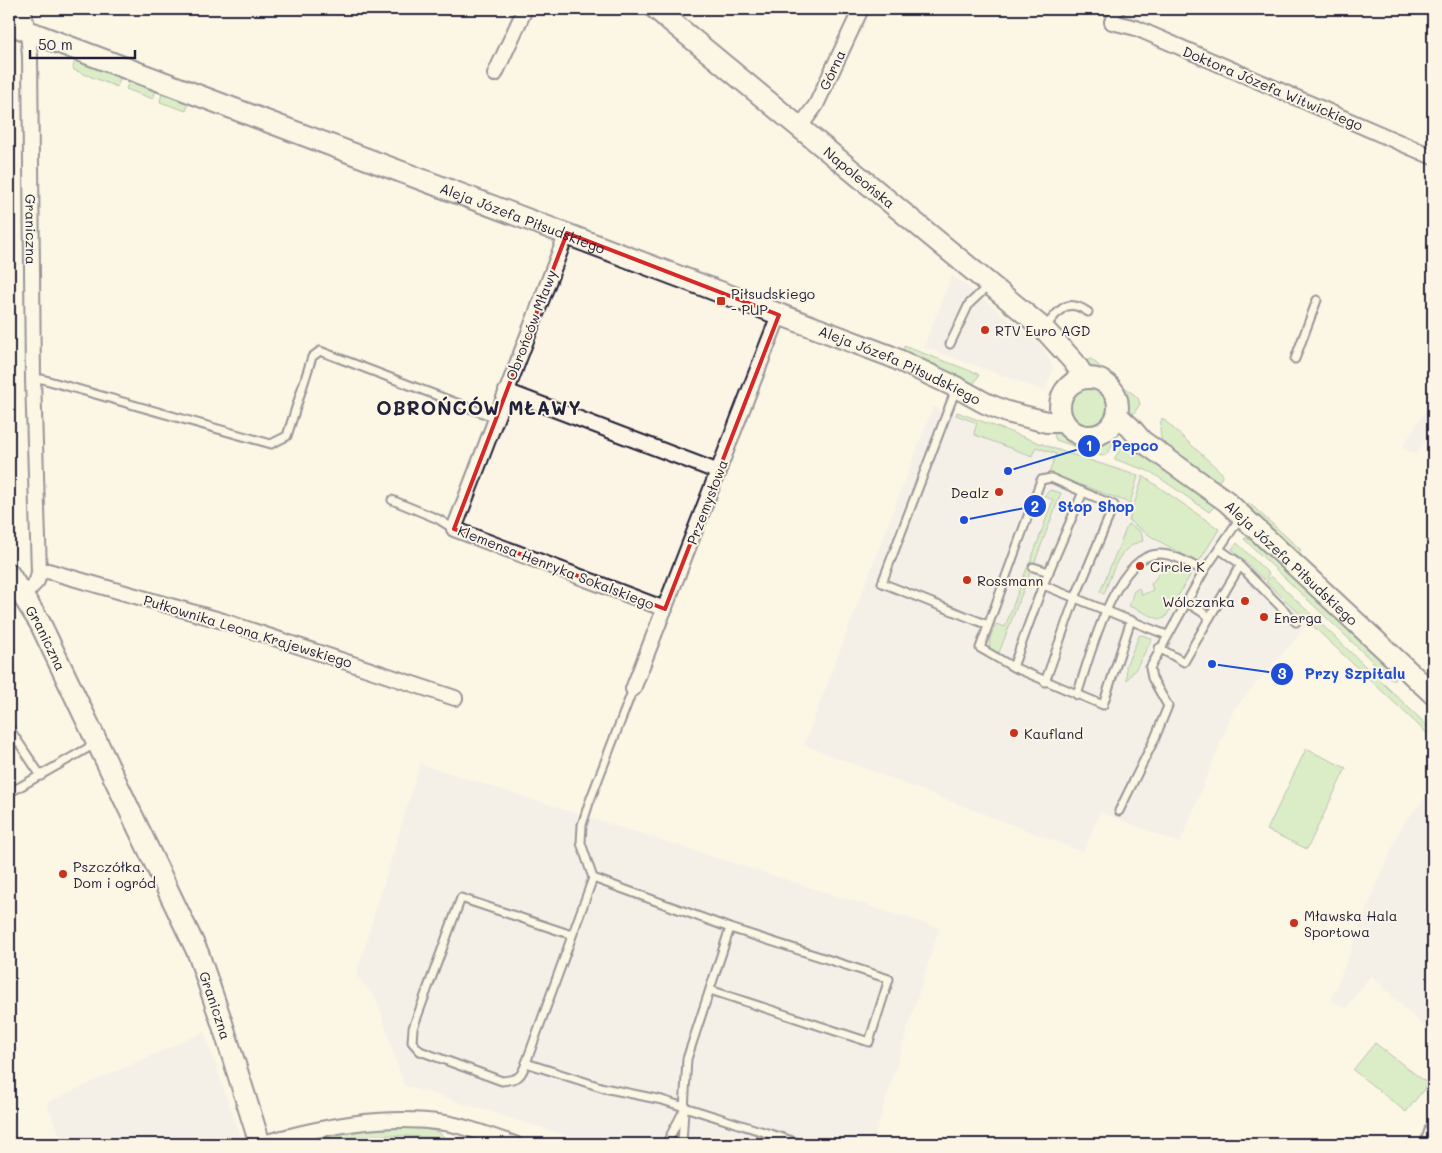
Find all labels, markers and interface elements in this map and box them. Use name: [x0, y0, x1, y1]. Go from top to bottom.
scale bar: [30, 28, 135, 60]
text: 50 m: [38, 34, 73, 54]
street label: Doktora Józefa Witwickiego: [1180, 41, 1366, 135]
street label: Górna: [814, 47, 850, 93]
street label: Napoleońska: [820, 142, 899, 212]
street label: Aleja Józefa Piłsudskiego: [437, 178, 608, 257]
street label: Graniczna: [22, 194, 41, 265]
street label: Obrońców Mławy: [501, 267, 561, 383]
place label: Piłsudskiego - PUP: [731, 284, 815, 319]
marker: Piłsudskiego - PUP: [715, 295, 727, 307]
street label: Aleja Józefa Piłsudskiego: [816, 321, 984, 408]
place label: RTV Euro AGD: [995, 321, 1090, 340]
marker: RTV Euro AGD: [979, 324, 991, 336]
district label: OBROŃCÓW MŁAWY: [376, 395, 582, 420]
callout: Pepco: [1076, 431, 1168, 461]
text: 1: [1086, 435, 1092, 455]
text: Pepco: [1112, 435, 1158, 455]
street label: Przemysłowa: [682, 457, 732, 547]
place label: Dealz: [951, 483, 989, 502]
marker: Dealz: [993, 486, 1005, 498]
callout: Stop Shop: [1022, 491, 1144, 521]
text: 2: [1031, 496, 1039, 516]
text: Stop Shop: [1058, 496, 1134, 516]
street label: Aleja Józefa Piłsudskiego: [1221, 496, 1362, 629]
street label: Klemensa Henryka Sokalskiego: [455, 521, 657, 613]
place label: Circle K: [1150, 557, 1205, 576]
marker: Circle K: [1134, 560, 1146, 572]
place label: Rossmann: [977, 571, 1043, 590]
marker: Rossmann: [961, 574, 973, 586]
street label: Pułkownika Leona Krajewskiego: [141, 590, 355, 672]
place label: Wólczanka: [1162, 592, 1235, 611]
marker: Wólczanka: [1239, 595, 1251, 607]
street label: Graniczna: [22, 602, 71, 673]
place label: Energa: [1274, 608, 1322, 627]
marker: Energa: [1258, 611, 1270, 623]
callout: Przy Szpitalu: [1269, 659, 1415, 689]
text: 3: [1277, 663, 1287, 683]
text: Przy Szpitalu: [1305, 663, 1405, 683]
place label: Kaufland: [1024, 724, 1083, 743]
marker: Kaufland: [1008, 727, 1020, 739]
place label: Pszczółka. Dom i ogród: [73, 857, 156, 892]
marker: Pszczółka. Dom i ogród: [57, 868, 69, 880]
place label: Mławska Hala Sportowa: [1304, 906, 1397, 941]
marker: Mławska Hala Sportowa: [1288, 917, 1300, 929]
street label: Graniczna: [195, 969, 236, 1042]

